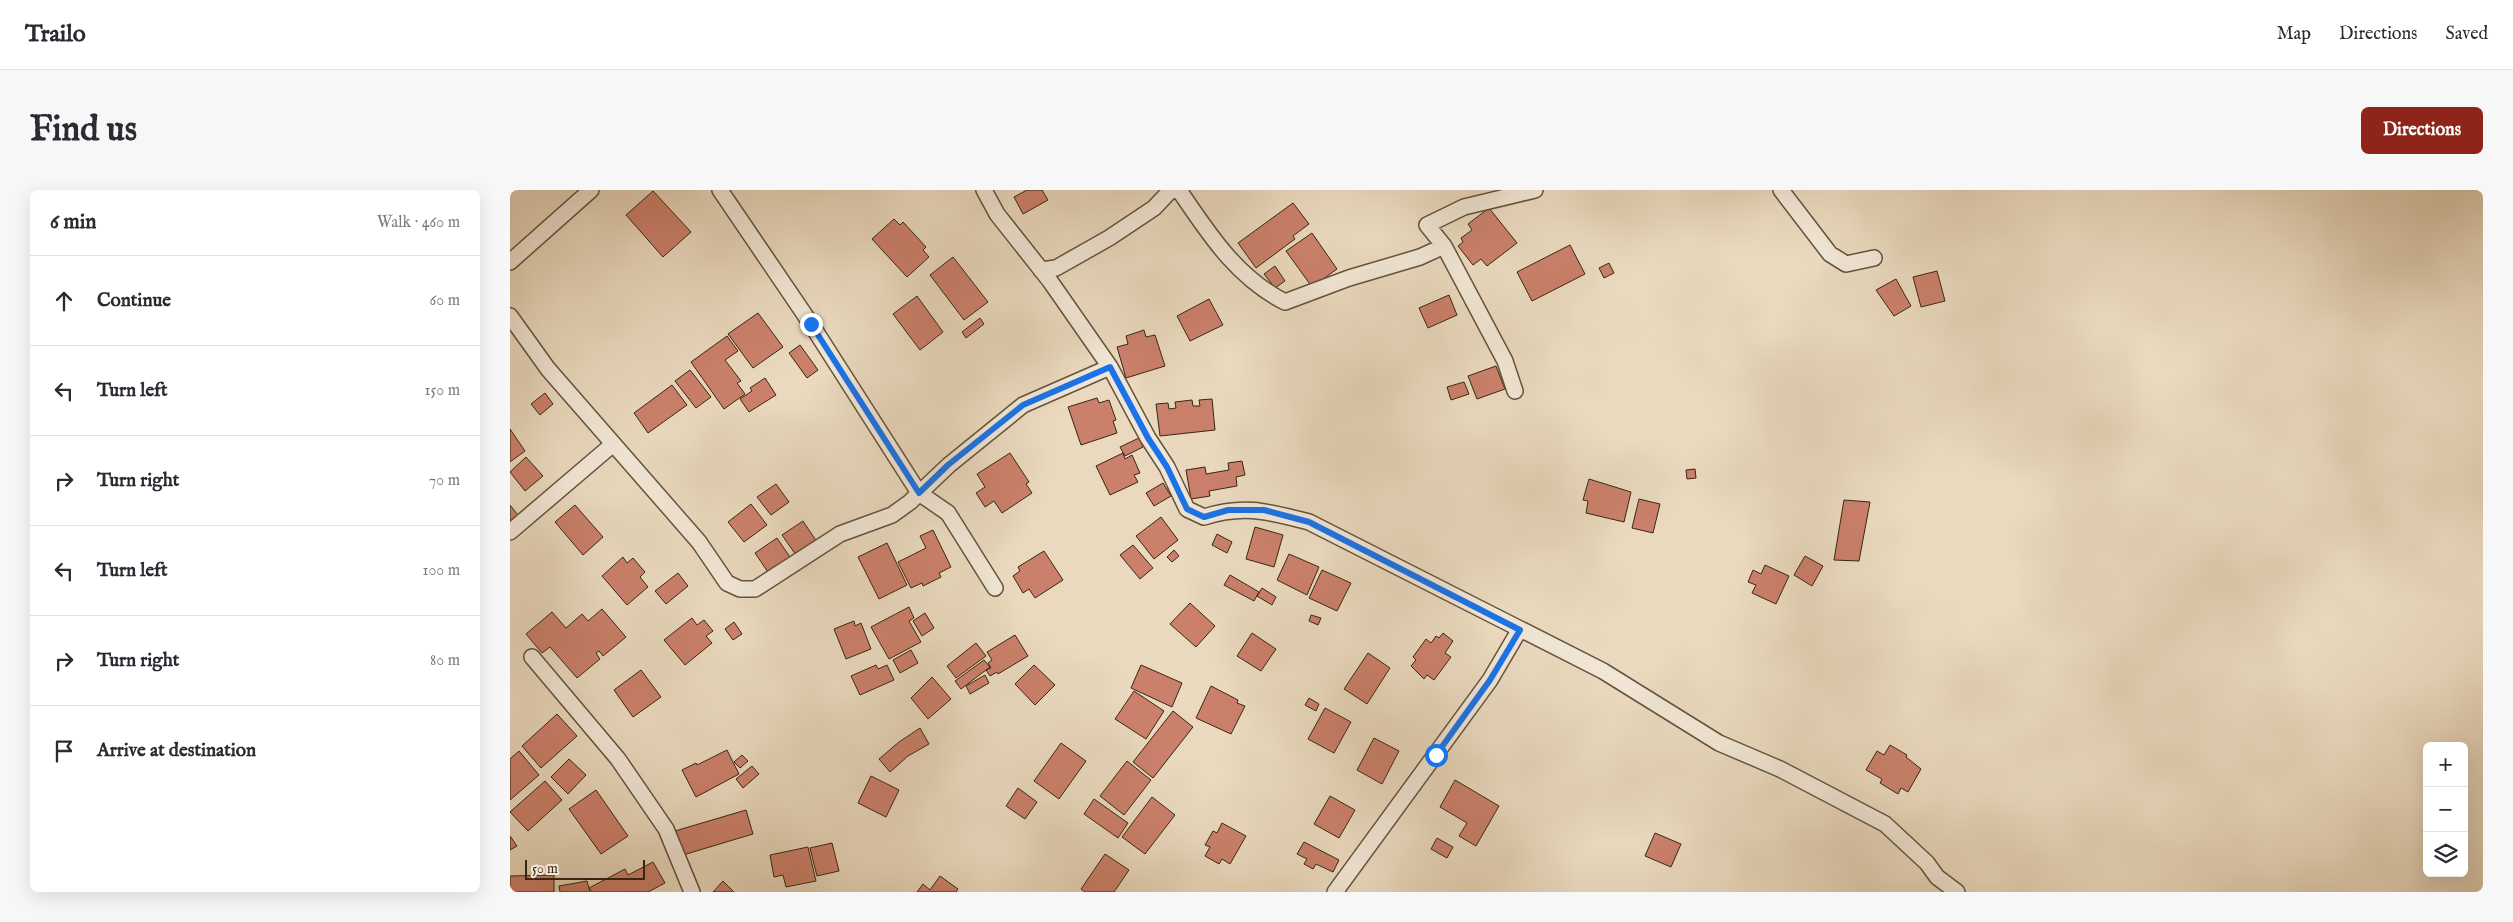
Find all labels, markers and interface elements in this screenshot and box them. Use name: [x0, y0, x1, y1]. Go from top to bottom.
text: Trailo: [25, 19, 86, 50]
text: Map: [2277, 23, 2311, 46]
text: Directions: [2339, 23, 2417, 46]
text: Saved: [2445, 23, 2488, 46]
button: Directions: [2361, 107, 2483, 154]
text: Find us: [30, 108, 137, 153]
text: 6 min: [50, 209, 96, 236]
text: Walk · 460 m: [377, 213, 460, 233]
icon: ahead: [50, 287, 78, 315]
text: Continue: [97, 289, 171, 313]
text: 60 m: [430, 291, 460, 311]
route end: [800, 313, 823, 336]
icon: left: [50, 377, 78, 405]
text: Turn left: [97, 379, 168, 403]
text: 150 m: [425, 381, 460, 401]
icon: right: [50, 467, 78, 495]
text: Turn right: [97, 469, 179, 493]
text: 70 m: [429, 471, 460, 491]
icon: left: [50, 557, 78, 585]
text: Turn left: [97, 559, 168, 583]
text: 100 m: [423, 561, 460, 581]
icon: right: [50, 647, 78, 675]
text: Turn right: [97, 649, 179, 673]
text: 80 m: [430, 651, 460, 671]
icon: arrive: [50, 737, 78, 765]
text: Arrive at destination: [97, 739, 256, 763]
map controls: [2423, 742, 2468, 877]
button: +: [2423, 742, 2468, 787]
route start: [1425, 744, 1448, 767]
button: −: [2423, 787, 2468, 832]
button: layers: [2423, 832, 2468, 877]
scale bar: [525, 857, 645, 880]
text: 50 m: [532, 860, 558, 878]

